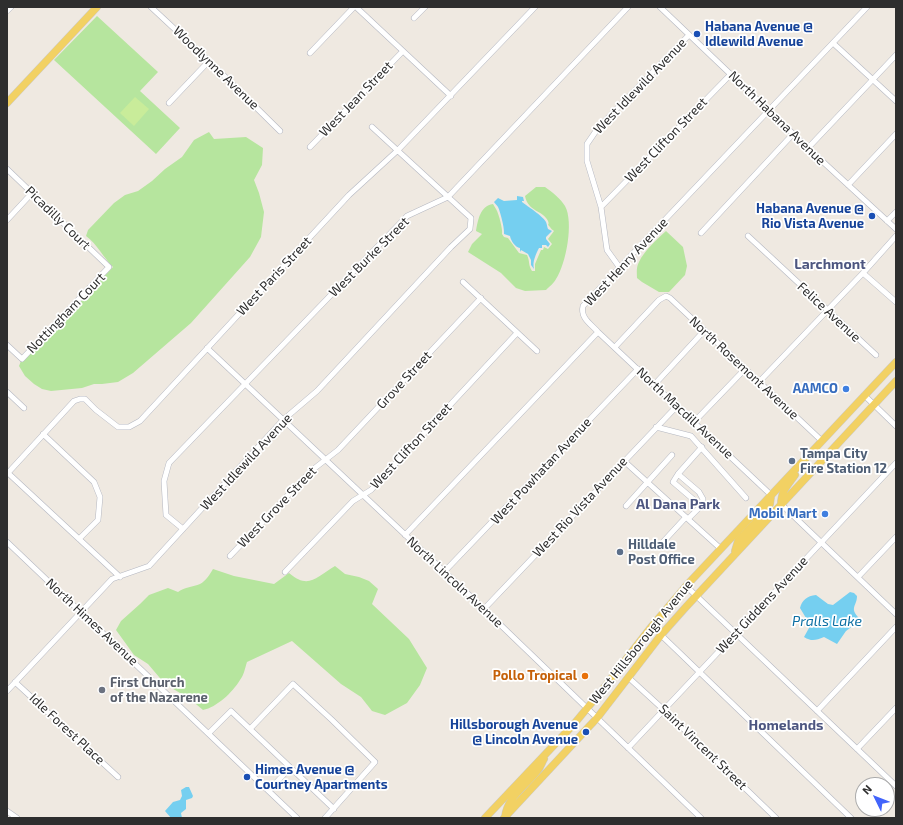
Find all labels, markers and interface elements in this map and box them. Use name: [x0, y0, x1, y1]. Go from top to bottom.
place label: Habana Avenue @ Idlewild Avenue: [705, 19, 813, 50]
street label: Woodlynne Avenue: [170, 23, 262, 113]
marker: Habana Avenue @ Idlewild Avenue: [692, 29, 702, 39]
street label: West Idlewild Avenue: [590, 35, 690, 137]
street label: West Jean Street: [316, 58, 396, 140]
street label: North Habana Avenue: [725, 68, 829, 168]
street label: West Clifton Street: [622, 94, 710, 186]
street label: Picadilly Court: [22, 183, 94, 253]
place label: Habana Avenue @ Rio Vista Avenue: [756, 201, 864, 232]
marker: Habana Avenue @ Rio Vista Avenue: [867, 211, 877, 221]
street label: West Burke Street: [326, 214, 412, 300]
street label: West Henry Avenue: [581, 215, 671, 309]
street label: West Paris Street: [233, 233, 315, 319]
district label: Larchmont: [794, 256, 866, 272]
street label: Nottingham Court: [24, 270, 108, 356]
street label: Felice Avenue: [794, 279, 864, 345]
street label: North Rosemont Avenue: [686, 313, 802, 423]
street label: Grove Street: [373, 348, 435, 412]
street label: North Macdill Avenue: [633, 364, 737, 462]
place label: AAMCO: [793, 381, 838, 397]
marker: AAMCO: [841, 384, 851, 394]
street label: West Clifton Street: [367, 400, 455, 492]
street label: West Idlewild Avenue: [197, 410, 295, 514]
street label: West Powhatan Avenue: [488, 414, 594, 528]
place label: Tampa City Fire Station 12: [800, 446, 887, 477]
street label: West Rio Vista Avenue: [530, 454, 630, 560]
marker: Tampa City Fire Station 12: [787, 456, 797, 466]
street label: West Grove Street: [234, 463, 320, 551]
district label: Al Dana Park: [636, 496, 720, 512]
place label: Mobil Mart: [749, 506, 817, 522]
marker: Mobil Mart: [820, 509, 830, 519]
street label: North Lincoln Avenue: [404, 533, 506, 631]
place label: Hilldale Post Office: [628, 537, 695, 568]
marker: Hilldale Post Office: [615, 547, 625, 557]
street label: West Giddens Avenue: [713, 553, 811, 657]
street label: North Himes Avenue: [43, 575, 141, 669]
street label: West Hillsborough Avenue: [586, 577, 696, 707]
water label: Pralls Lake: [792, 613, 862, 629]
place label: Pollo Tropical: [493, 668, 577, 684]
marker: Pollo Tropical: [580, 671, 590, 681]
place label: First Church of the Nazarene: [110, 675, 208, 706]
marker: First Church of the Nazarene: [97, 685, 107, 695]
street label: Idle Forest Place: [26, 690, 108, 768]
street label: Saint Vincent Street: [656, 701, 750, 793]
place label: Hillsborough Avenue @ Lincoln Avenue: [450, 717, 578, 748]
district label: Homelands: [749, 717, 823, 733]
marker: Hillsborough Avenue @ Lincoln Avenue: [581, 727, 591, 737]
place label: Himes Avenue @ Courtney Apartments: [255, 762, 388, 793]
marker: Himes Avenue @ Courtney Apartments: [242, 772, 252, 782]
north arrow: [855, 777, 895, 817]
text: N: [859, 782, 874, 797]

